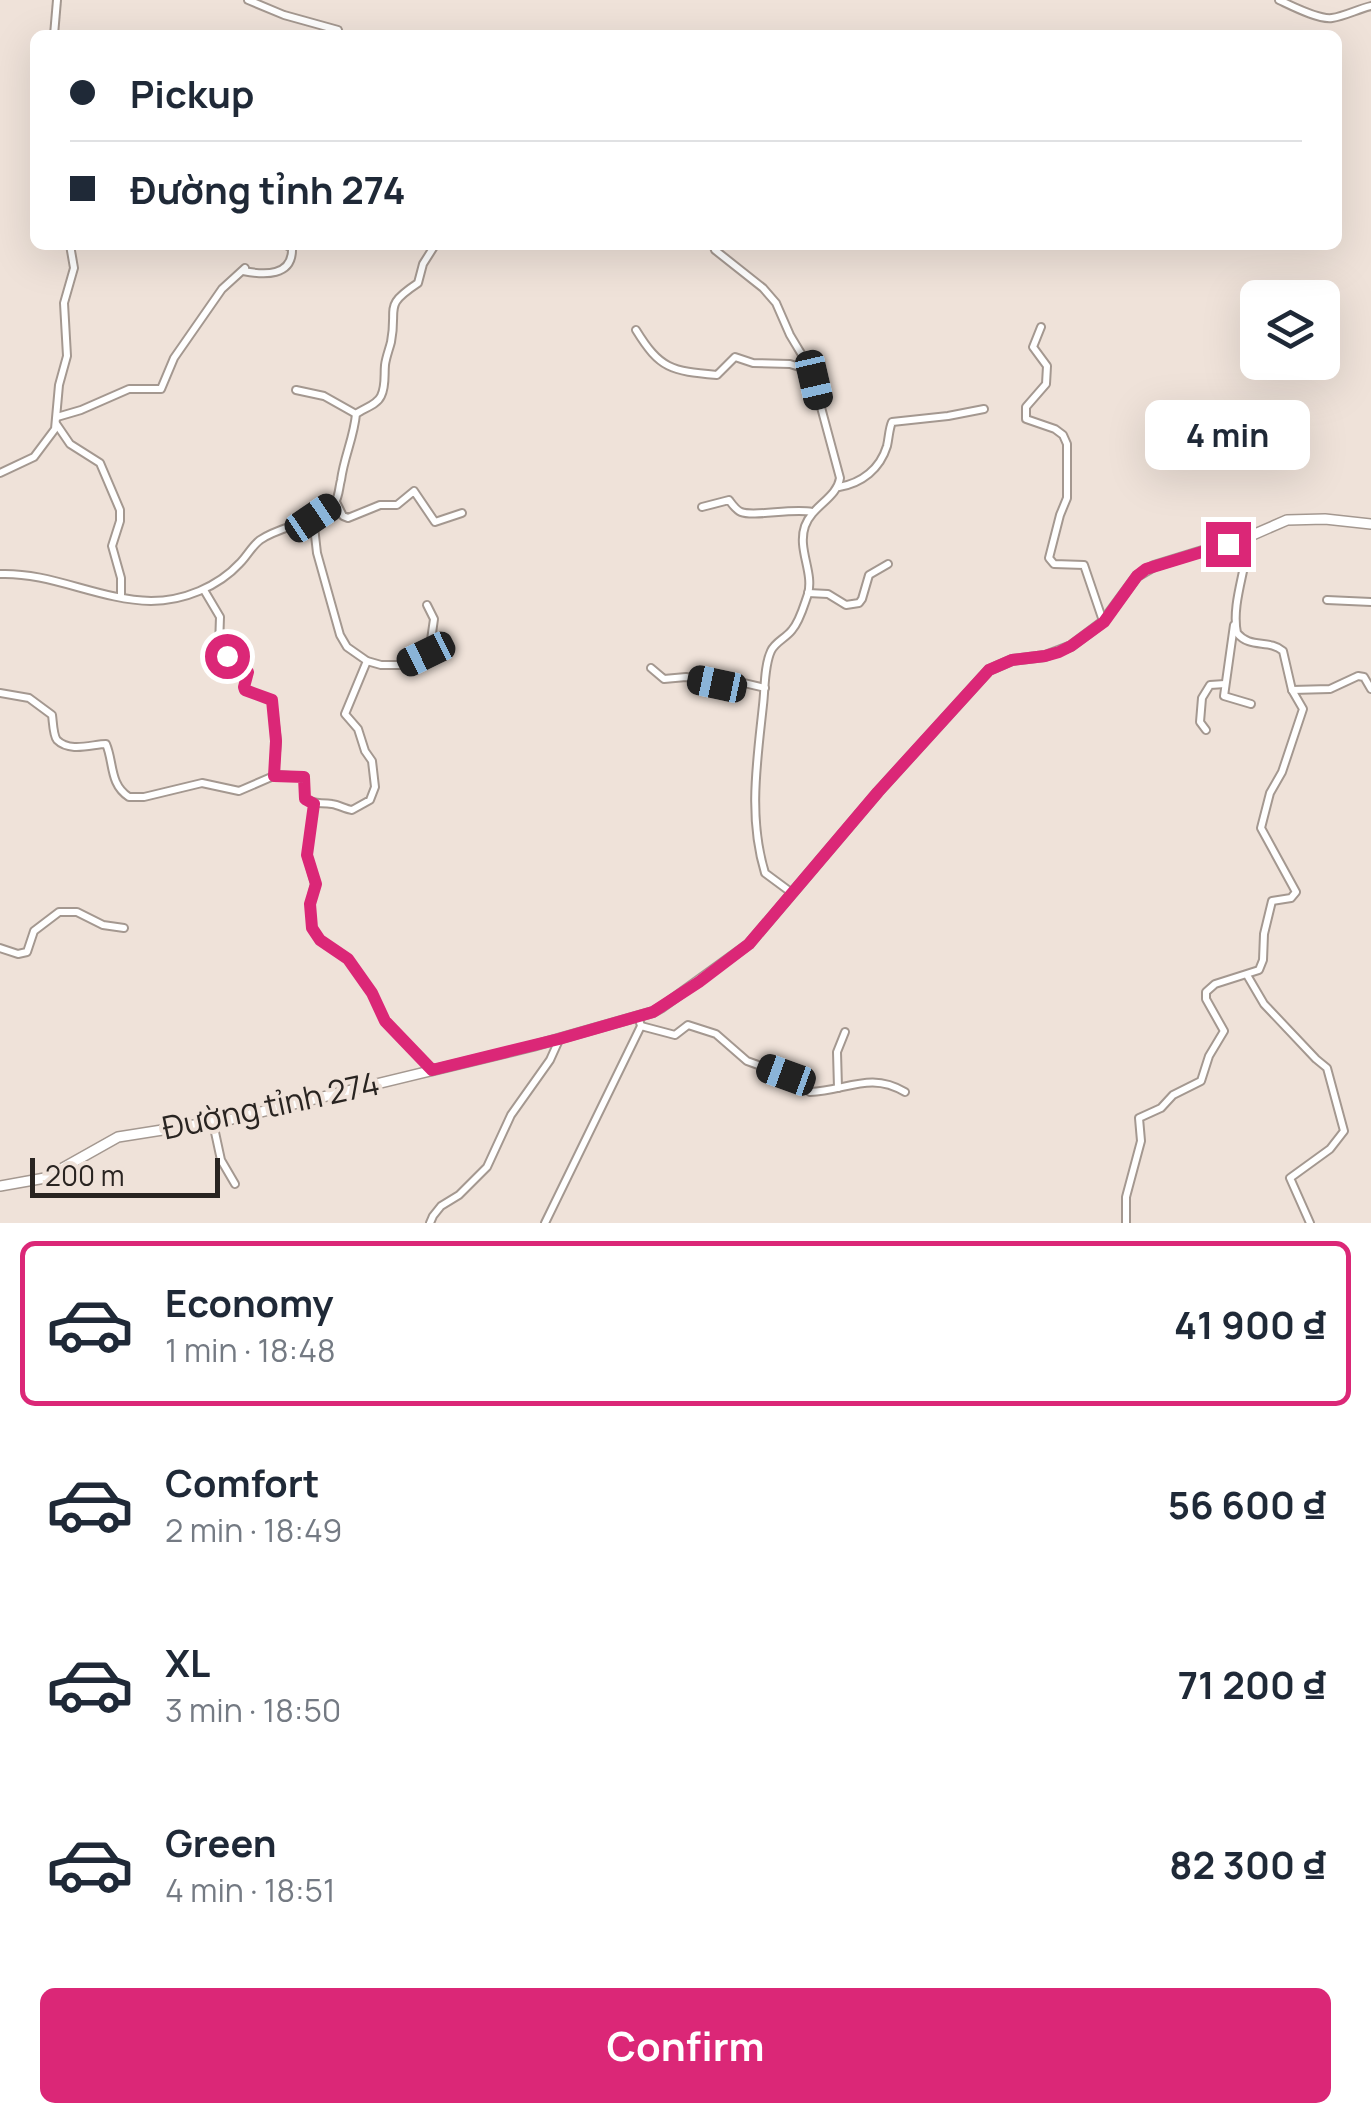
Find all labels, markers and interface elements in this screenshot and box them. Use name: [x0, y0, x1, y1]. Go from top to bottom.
text: Pickup: [130, 67, 254, 119]
text: Đường tỉnh 274: [130, 163, 406, 215]
map controls: [1240, 280, 1340, 380]
button: layers: [1240, 280, 1340, 380]
car: [793, 347, 835, 413]
callout: 4 min: [1146, 399, 1310, 469]
text: 4 min: [1186, 413, 1269, 457]
car: [280, 489, 346, 547]
route end: [1206, 522, 1251, 567]
car: [392, 627, 460, 681]
route start: [205, 634, 250, 679]
car: [685, 663, 749, 705]
car: [753, 1051, 819, 1099]
street label: Đường tỉnh 274: [158, 1061, 383, 1149]
scale bar: [30, 1153, 220, 1198]
text: 200 m: [45, 1156, 124, 1194]
text: Economy: [165, 1276, 334, 1328]
icon: car: [45, 1279, 135, 1369]
text: 41 900 ₫: [1174, 1298, 1326, 1350]
text: 1 min · 18:48: [165, 1328, 336, 1372]
text: Comfort: [165, 1456, 319, 1508]
icon: car: [45, 1459, 135, 1549]
text: 56 600 ₫: [1168, 1478, 1326, 1530]
text: 2 min · 18:49: [165, 1508, 342, 1552]
text: XL: [165, 1636, 210, 1688]
icon: car: [45, 1639, 135, 1729]
text: 71 200 ₫: [1178, 1658, 1326, 1710]
text: 3 min · 18:50: [165, 1688, 341, 1732]
text: Green: [165, 1816, 277, 1868]
icon: car: [45, 1819, 135, 1909]
text: 82 300 ₫: [1169, 1838, 1326, 1890]
text: 4 min · 18:51: [165, 1868, 336, 1912]
button: Confirm: [40, 1988, 1331, 2103]

